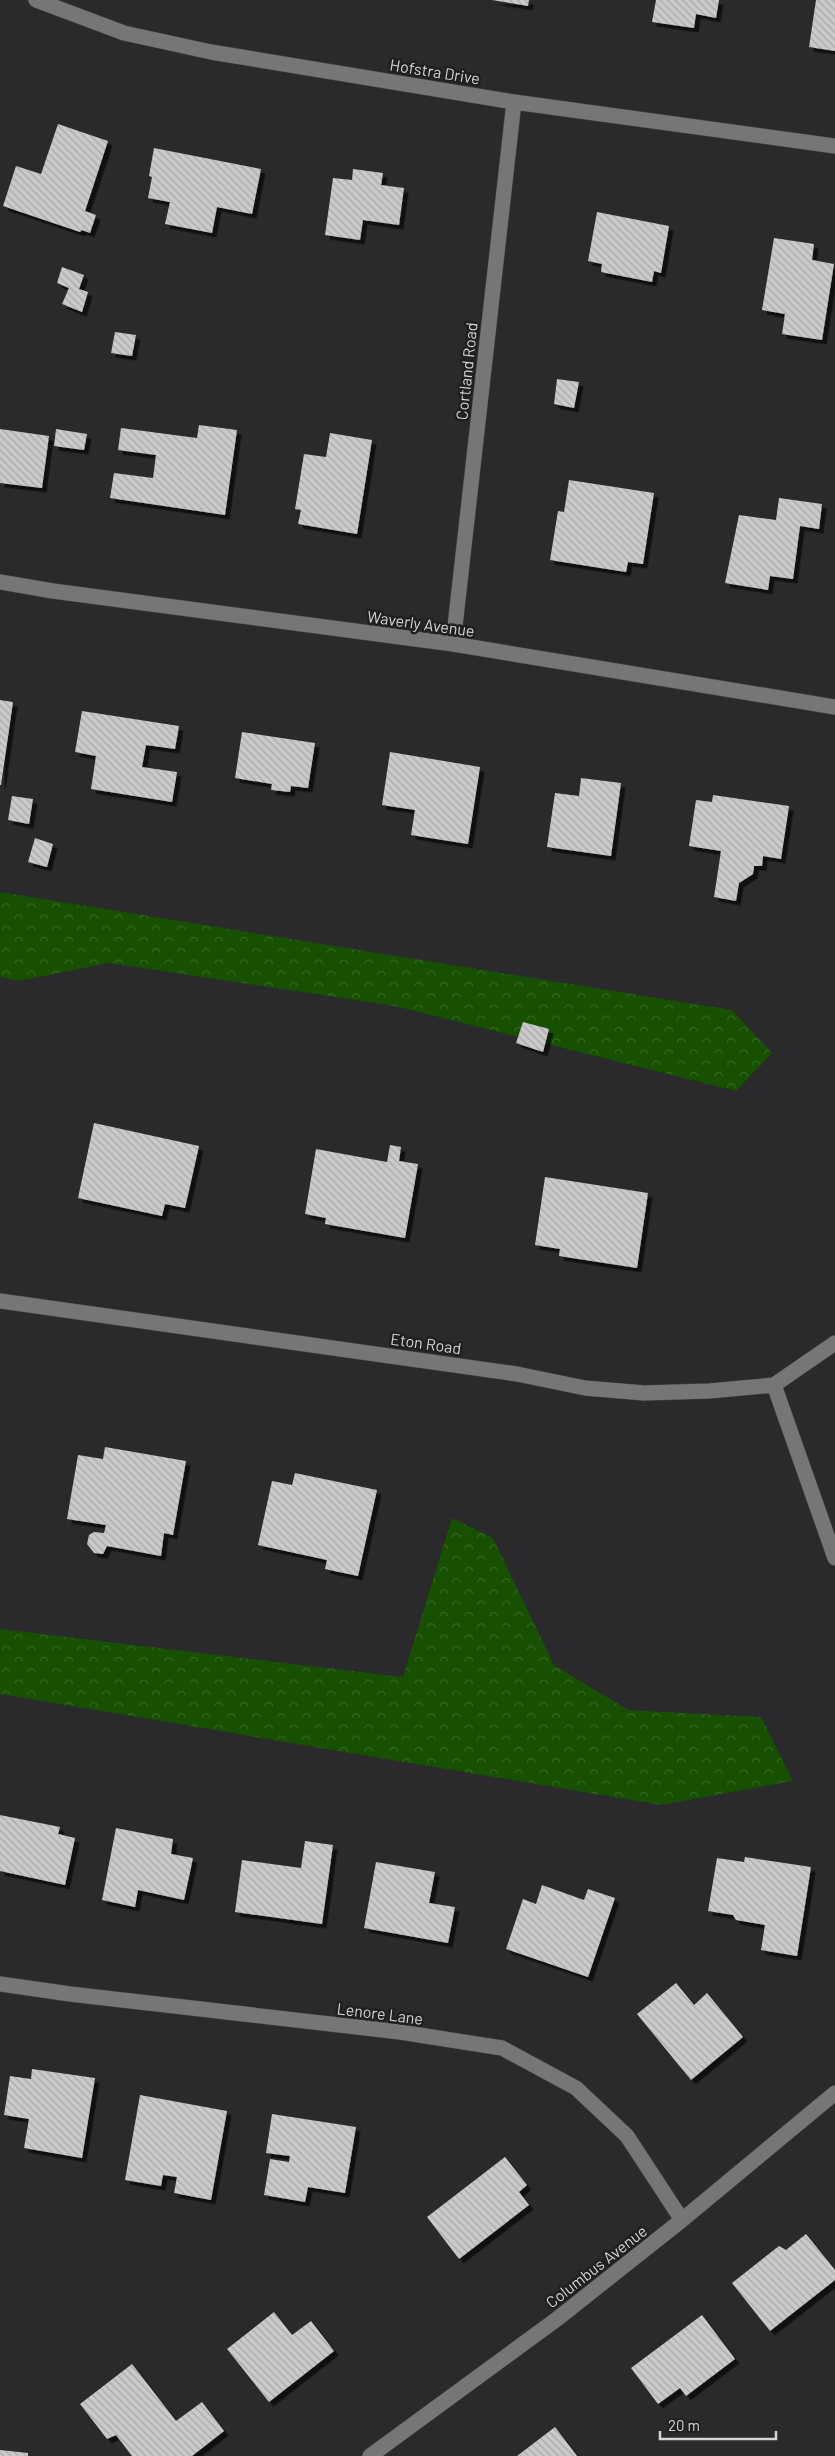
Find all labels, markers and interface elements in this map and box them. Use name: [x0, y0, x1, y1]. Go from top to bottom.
street label: Hofstra Drive: [389, 55, 481, 87]
street label: Cortland Road: [451, 321, 481, 421]
street label: Waverly Avenue: [366, 606, 476, 640]
street label: Eton Road: [389, 1329, 463, 1357]
street label: Lenore Lane: [336, 1998, 424, 2028]
street label: Columbus Avenue: [542, 2221, 650, 2311]
scale bar: [660, 2408, 776, 2440]
text: 20 m: [668, 2416, 700, 2434]

